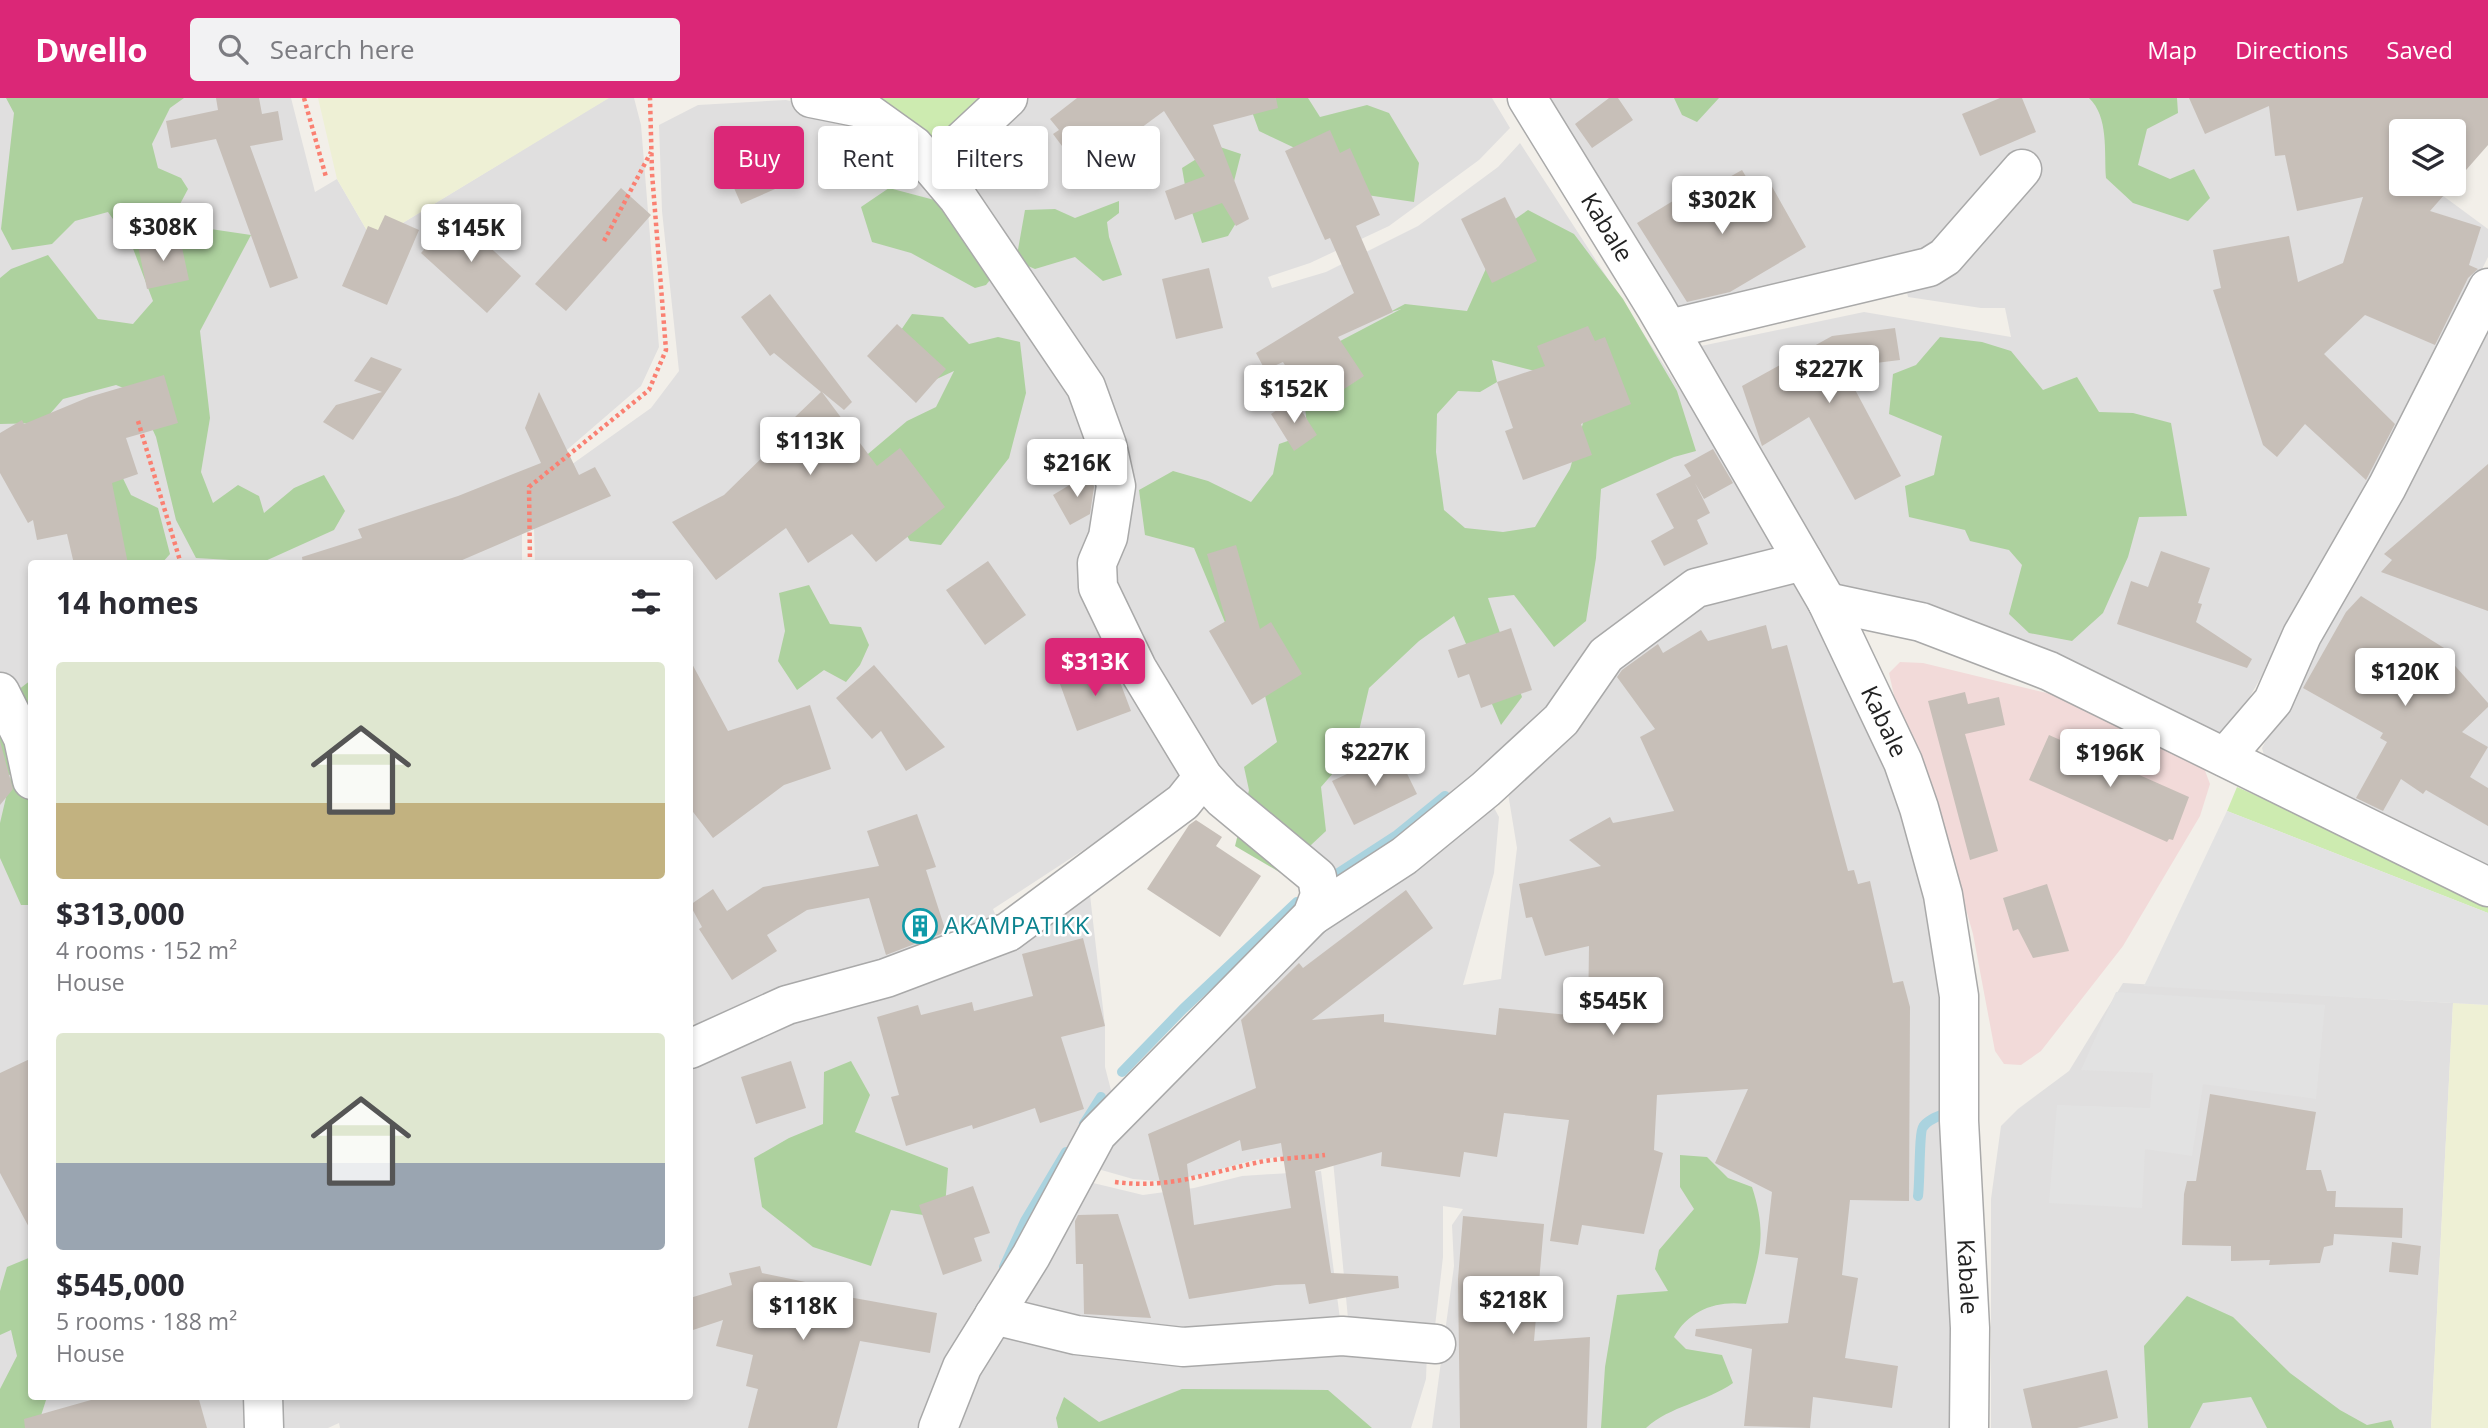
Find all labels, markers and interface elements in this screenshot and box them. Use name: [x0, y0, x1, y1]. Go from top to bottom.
search box: [190, 18, 680, 81]
text: Dwello: [35, 27, 148, 72]
icon: search: [214, 30, 252, 68]
text: Search here: [270, 31, 415, 67]
text: Map: [2147, 33, 2197, 66]
text: Directions: [2235, 33, 2348, 66]
text: Saved: [2386, 33, 2453, 66]
map controls: [2389, 119, 2466, 196]
button: layers: [2389, 119, 2466, 196]
chip: Buy: [714, 126, 804, 189]
chip: Rent: [818, 126, 918, 189]
chip: Filters: [932, 126, 1048, 189]
chip: New: [1062, 126, 1160, 189]
pin: $302K: [1673, 176, 1771, 236]
text: $302K: [1688, 183, 1756, 215]
street label: Kabale: [1574, 186, 1642, 268]
pin: $308K: [114, 204, 212, 263]
pin: $145K: [422, 204, 520, 264]
text: $308K: [129, 210, 197, 242]
text: $145K: [437, 211, 505, 243]
pin: $227K: [1780, 345, 1878, 405]
text: $227K: [1795, 352, 1863, 384]
pin: $152K: [1245, 366, 1343, 425]
text: $152K: [1260, 372, 1328, 404]
pin: $113K: [761, 418, 859, 477]
text: $113K: [776, 424, 844, 456]
pin: $216K: [1028, 440, 1126, 499]
text: $216K: [1043, 446, 1111, 478]
text: 14 homes: [56, 582, 199, 623]
icon: filters: [627, 583, 665, 621]
pin: $313K: [1046, 638, 1144, 698]
text: $313K: [1061, 645, 1129, 677]
pin: $120K: [2356, 648, 2454, 708]
text: $120K: [2371, 655, 2439, 687]
street label: Kabale: [1854, 680, 1916, 762]
icon: home: [298, 707, 424, 833]
pin: $227K: [1326, 728, 1424, 788]
pin: $196K: [2061, 730, 2159, 789]
text: $227K: [1341, 735, 1409, 767]
text: $196K: [2076, 736, 2144, 768]
text: $313,000: [56, 893, 185, 934]
building icon: AKAMPATIKK: [901, 907, 939, 945]
place label: AKAMPATIKK: [944, 908, 1090, 941]
text: 4 rooms · 152 m²: [56, 934, 237, 966]
text: House: [56, 966, 125, 998]
pin: $545K: [1564, 978, 1662, 1037]
text: $545K: [1579, 984, 1647, 1016]
icon: home: [298, 1078, 424, 1204]
street label: Kabale: [1950, 1238, 1987, 1315]
text: $545,000: [56, 1264, 185, 1305]
pin: $218K: [1464, 1276, 1562, 1336]
pin: $118K: [754, 1282, 852, 1342]
text: $218K: [1479, 1283, 1547, 1315]
text: $118K: [769, 1289, 837, 1321]
text: 5 rooms · 188 m²: [56, 1305, 237, 1337]
text: House: [56, 1337, 125, 1369]

